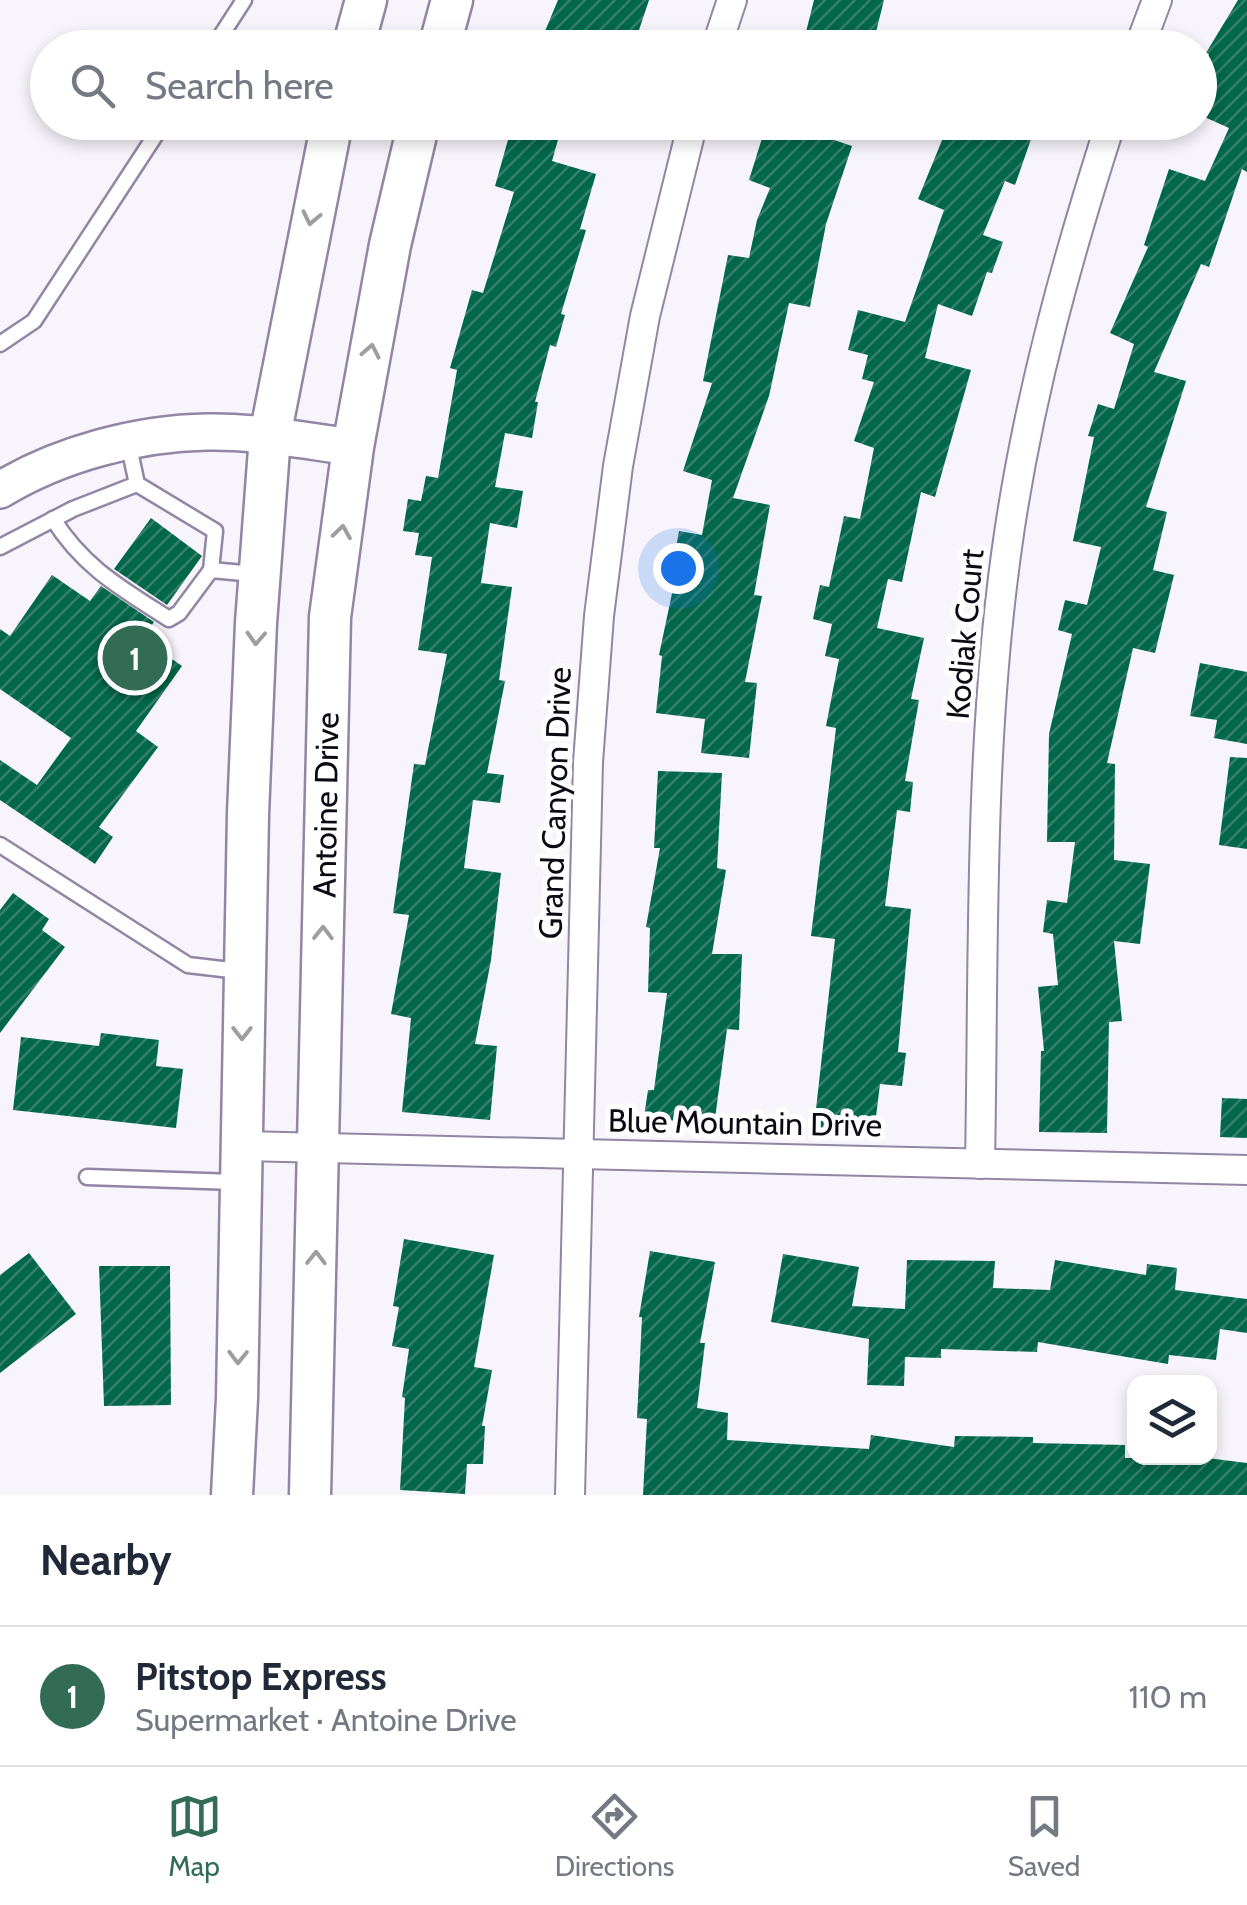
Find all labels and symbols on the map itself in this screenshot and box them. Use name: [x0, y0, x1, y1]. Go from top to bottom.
one-way arrow: [302, 209, 323, 226]
one-way arrow: [359, 343, 380, 360]
one-way arrow: [330, 524, 351, 540]
your location: [653, 543, 704, 594]
street label: Kodiak Court: [938, 547, 991, 721]
pin: 1: [102, 620, 168, 696]
one-way arrow: [245, 630, 266, 646]
street label: Grand Canyon Drive: [530, 666, 579, 940]
street label: Antoine Drive: [304, 712, 347, 898]
one-way arrow: [312, 924, 334, 940]
one-way arrow: [231, 1026, 253, 1041]
street label: Blue Mountain Drive: [608, 1101, 882, 1144]
one-way arrow: [305, 1249, 326, 1265]
one-way arrow: [227, 1350, 249, 1366]

